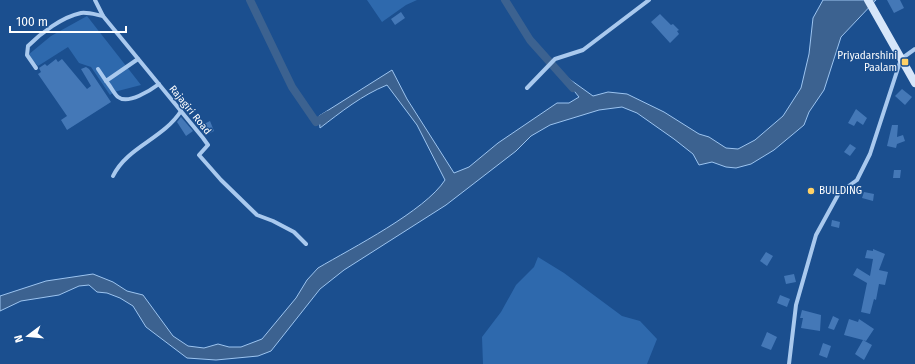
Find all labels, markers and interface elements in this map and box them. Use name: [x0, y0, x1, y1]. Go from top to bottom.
scale bar: [10, 8, 126, 34]
text: 100 m: [16, 15, 48, 29]
place label: Priyadarshini Paalam: [837, 50, 897, 74]
marker: Priyadarshini Paalam: [900, 57, 910, 67]
street label: Rajagiri Road: [167, 83, 214, 137]
place label: BUILDING: [819, 185, 862, 197]
marker: BUILDING: [806, 186, 816, 196]
north arrow: [8, 316, 48, 356]
text: N: [12, 333, 26, 344]

